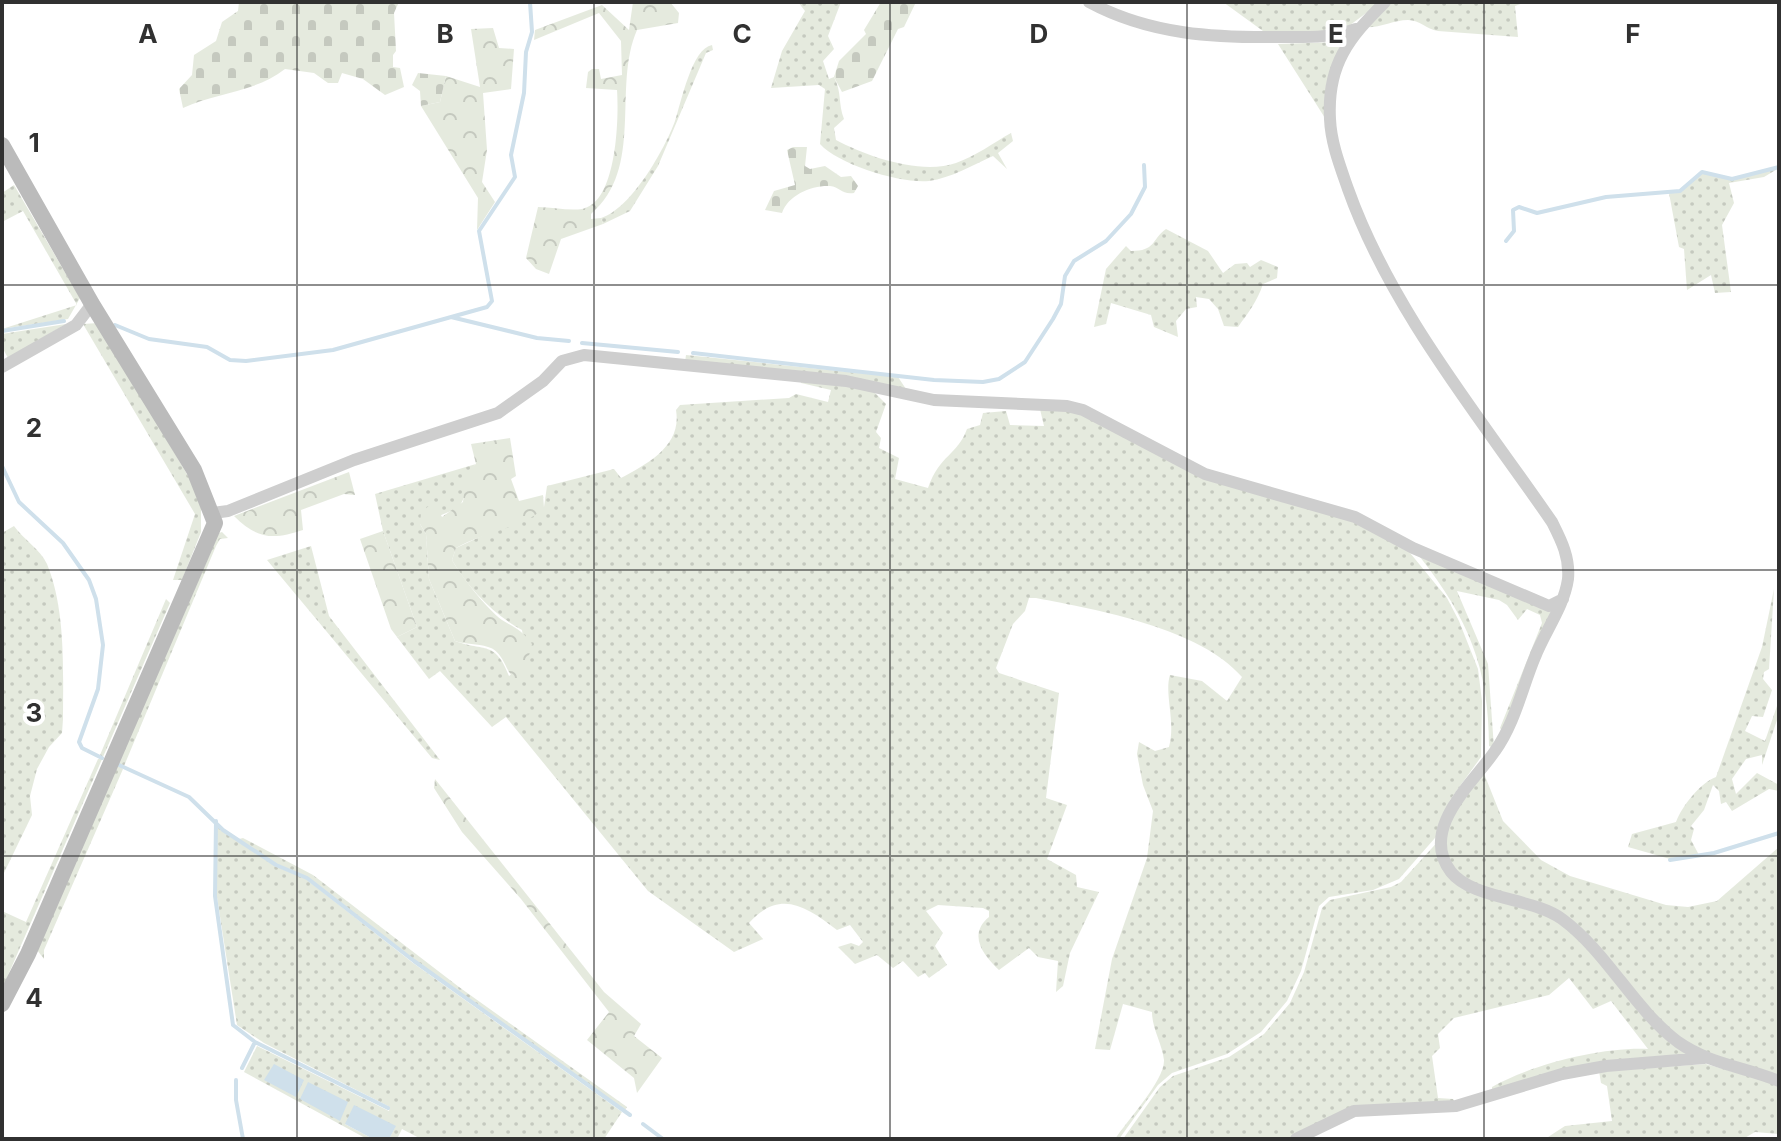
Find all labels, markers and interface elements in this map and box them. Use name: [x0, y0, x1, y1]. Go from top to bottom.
text: A: [138, 18, 158, 49]
text: B: [436, 18, 454, 49]
text: C: [732, 18, 752, 49]
text: D: [1030, 18, 1048, 49]
text: E: [1328, 18, 1344, 49]
text: F: [1625, 18, 1641, 49]
text: 1: [28, 127, 40, 158]
text: 2: [26, 412, 42, 443]
text: 3: [26, 697, 42, 728]
text: 4: [25, 982, 43, 1013]

